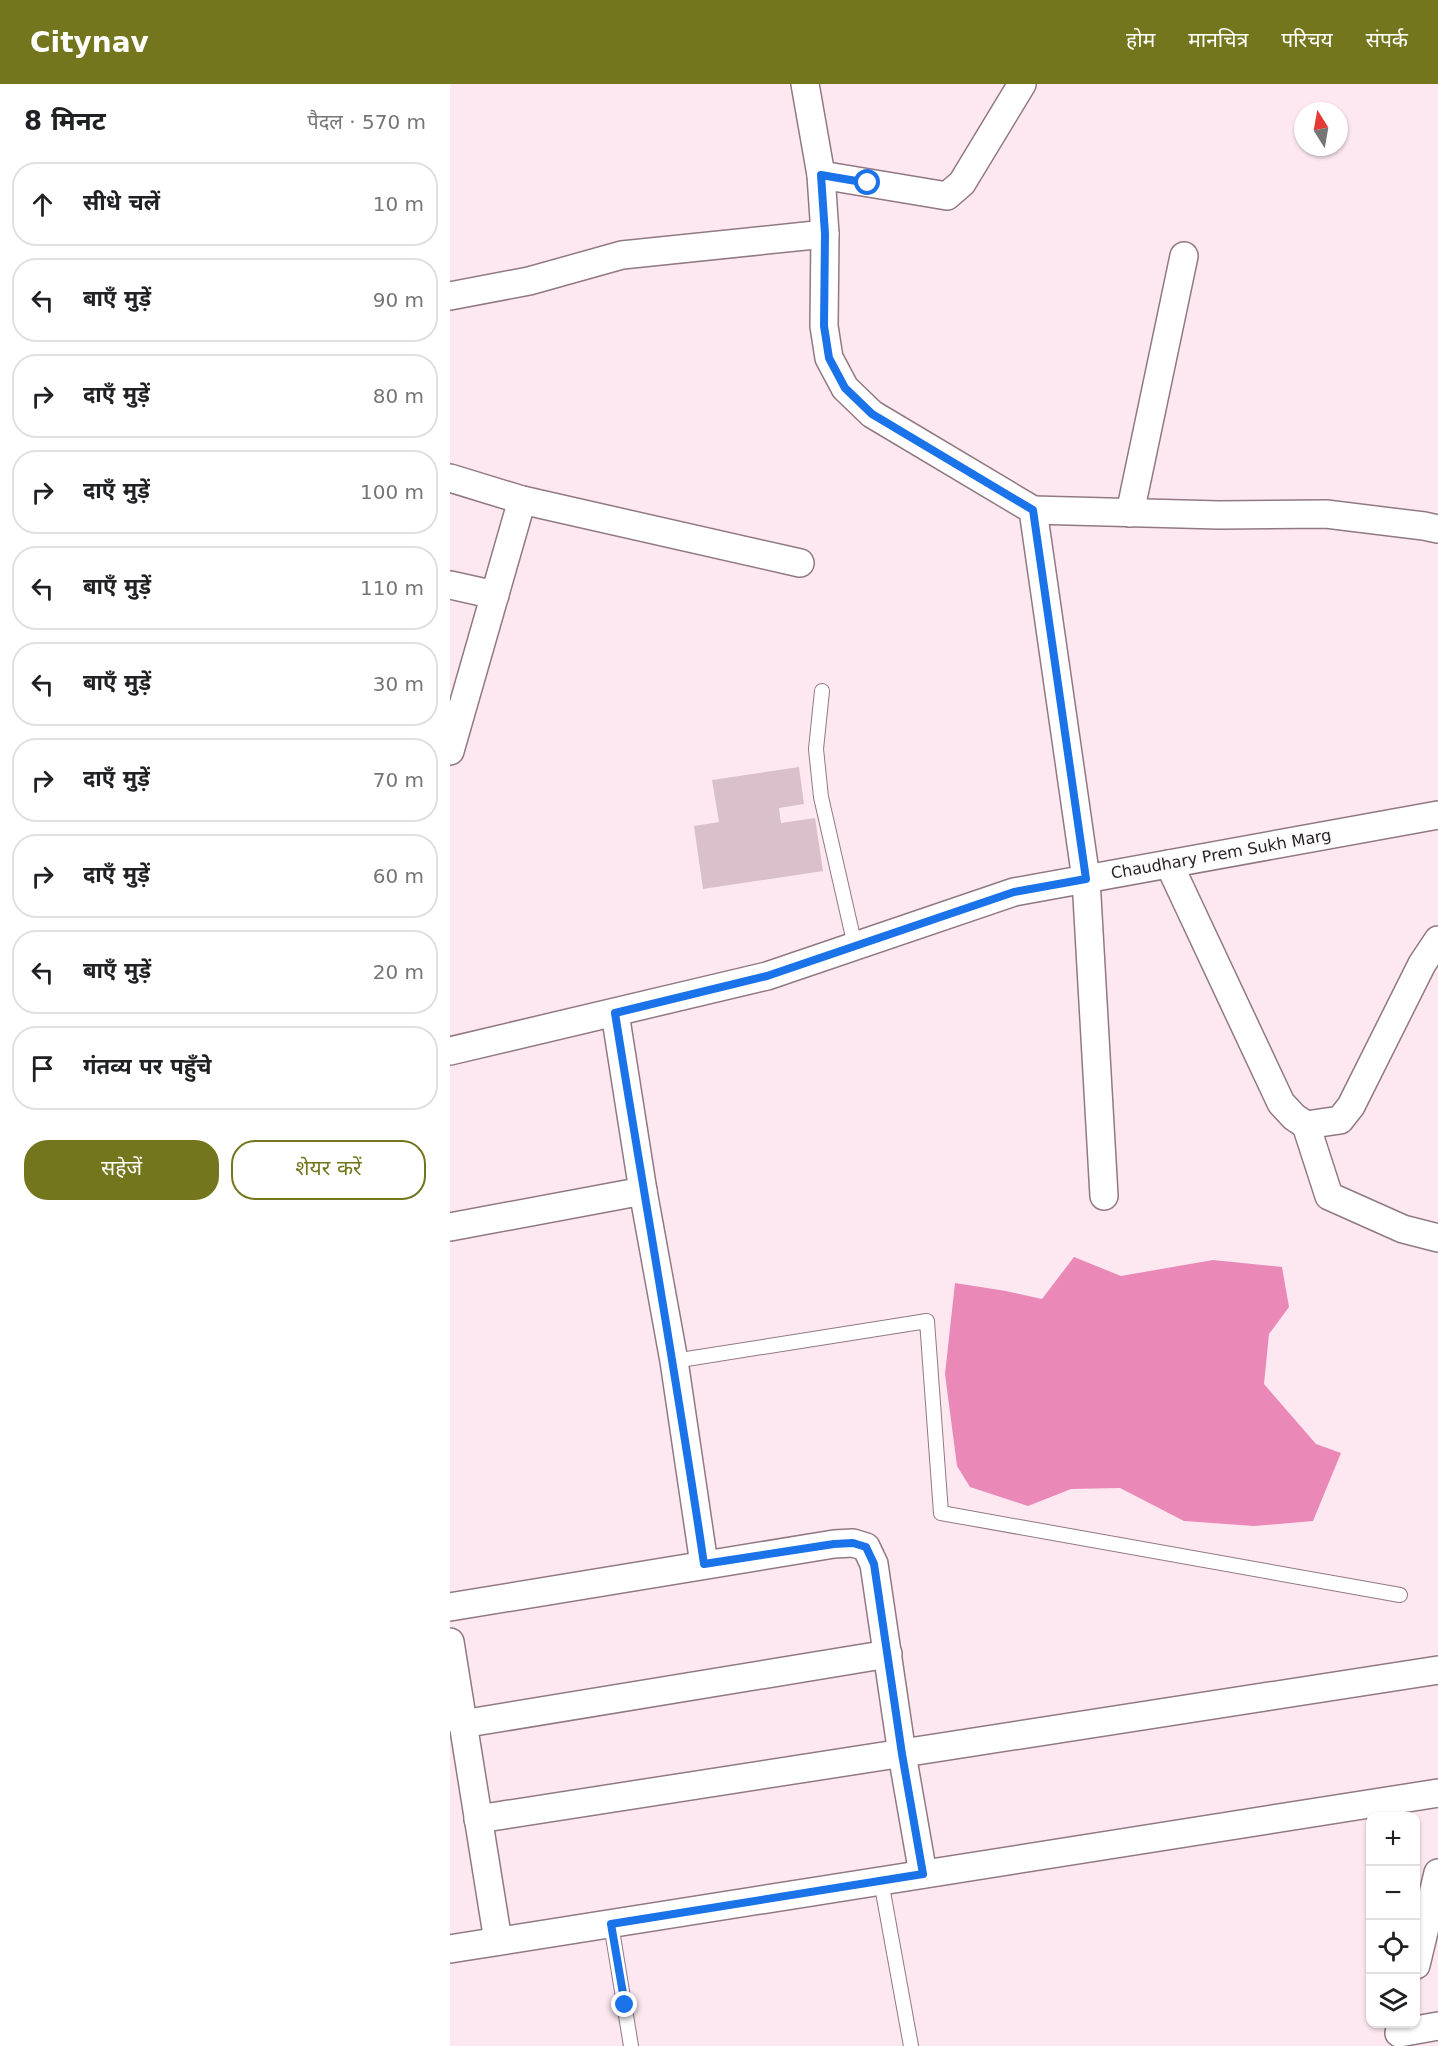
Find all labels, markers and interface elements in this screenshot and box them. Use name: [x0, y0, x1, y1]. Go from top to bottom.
text: Citynav: [30, 26, 149, 59]
text: होम: [1126, 28, 1155, 52]
text: मानचित्र: [1188, 28, 1248, 52]
text: परिचय: [1281, 28, 1333, 52]
text: संपर्क: [1366, 28, 1408, 52]
north arrow: [1294, 102, 1348, 156]
text: 8 मिनट: [24, 106, 106, 136]
text: पैदल · 570 m: [307, 110, 426, 134]
route start: [854, 169, 880, 195]
icon: ahead: [26, 188, 59, 221]
text: सीधे चलें: [83, 190, 160, 215]
text: 10 m: [373, 192, 424, 216]
icon: left: [26, 284, 59, 317]
text: बाएँ मुड़ें: [83, 286, 151, 311]
text: 90 m: [373, 288, 424, 312]
icon: right: [26, 380, 59, 413]
text: दाएँ मुड़ें: [83, 382, 150, 407]
text: 80 m: [373, 384, 424, 408]
icon: right: [26, 476, 59, 509]
text: दाएँ मुड़ें: [83, 478, 150, 503]
text: 100 m: [360, 480, 424, 504]
icon: left: [26, 572, 59, 605]
text: बाएँ मुड़ें: [83, 574, 151, 599]
text: 110 m: [360, 576, 424, 600]
icon: left: [26, 668, 59, 701]
text: बाएँ मुड़ें: [83, 670, 151, 695]
text: 30 m: [373, 672, 424, 696]
icon: right: [26, 764, 59, 797]
text: दाएँ मुड़ें: [83, 766, 150, 791]
text: 70 m: [373, 768, 424, 792]
street label: Chaudhary Prem Sukh Marg: [1109, 825, 1333, 883]
icon: right: [26, 860, 59, 893]
text: दाएँ मुड़ें: [83, 862, 150, 887]
text: 60 m: [373, 864, 424, 888]
icon: left: [26, 956, 59, 989]
text: बाएँ मुड़ें: [83, 958, 151, 983]
text: 20 m: [373, 960, 424, 984]
icon: arrive: [26, 1052, 59, 1085]
text: गंतव्य पर पहुँचे: [83, 1054, 211, 1079]
button: सहेजें: [24, 1140, 219, 1200]
button: शेयर करें: [231, 1140, 426, 1200]
map controls: [1366, 1812, 1420, 2028]
button: +: [1366, 1812, 1420, 1866]
button: −: [1366, 1866, 1420, 1920]
button: locate: [1366, 1920, 1420, 1974]
button: layers: [1366, 1974, 1420, 2028]
route end: [611, 1991, 637, 2017]

